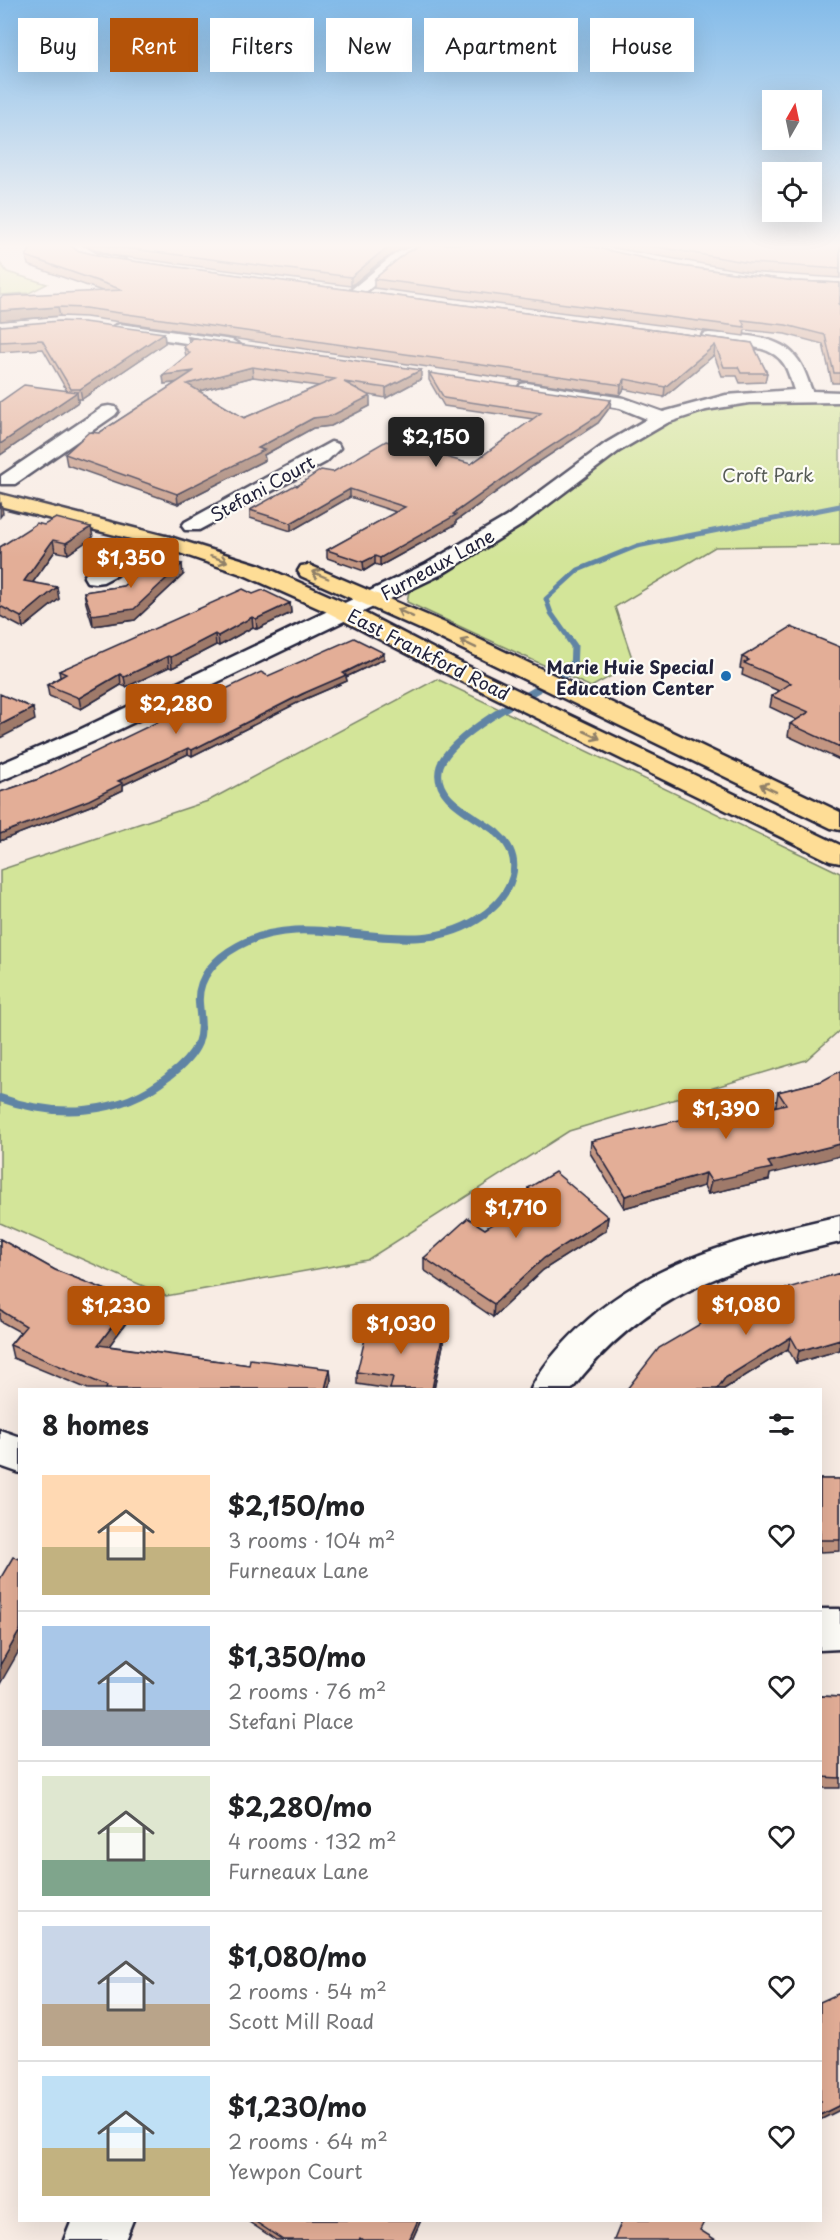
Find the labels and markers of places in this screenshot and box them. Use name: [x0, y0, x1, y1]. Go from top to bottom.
pin: $2,150: [387, 417, 485, 468]
pin: $1,350: [82, 538, 180, 589]
place label: Marie Huie Special Education Center: [547, 653, 715, 701]
marker: Marie Huie Special Education Center: [719, 669, 733, 683]
pin: $2,280: [127, 684, 225, 735]
pin: $1,390: [677, 1089, 775, 1140]
pin: $1,710: [467, 1188, 565, 1239]
pin: $1,080: [697, 1285, 795, 1336]
pin: $1,230: [67, 1286, 165, 1337]
pin: $1,030: [352, 1304, 450, 1355]

